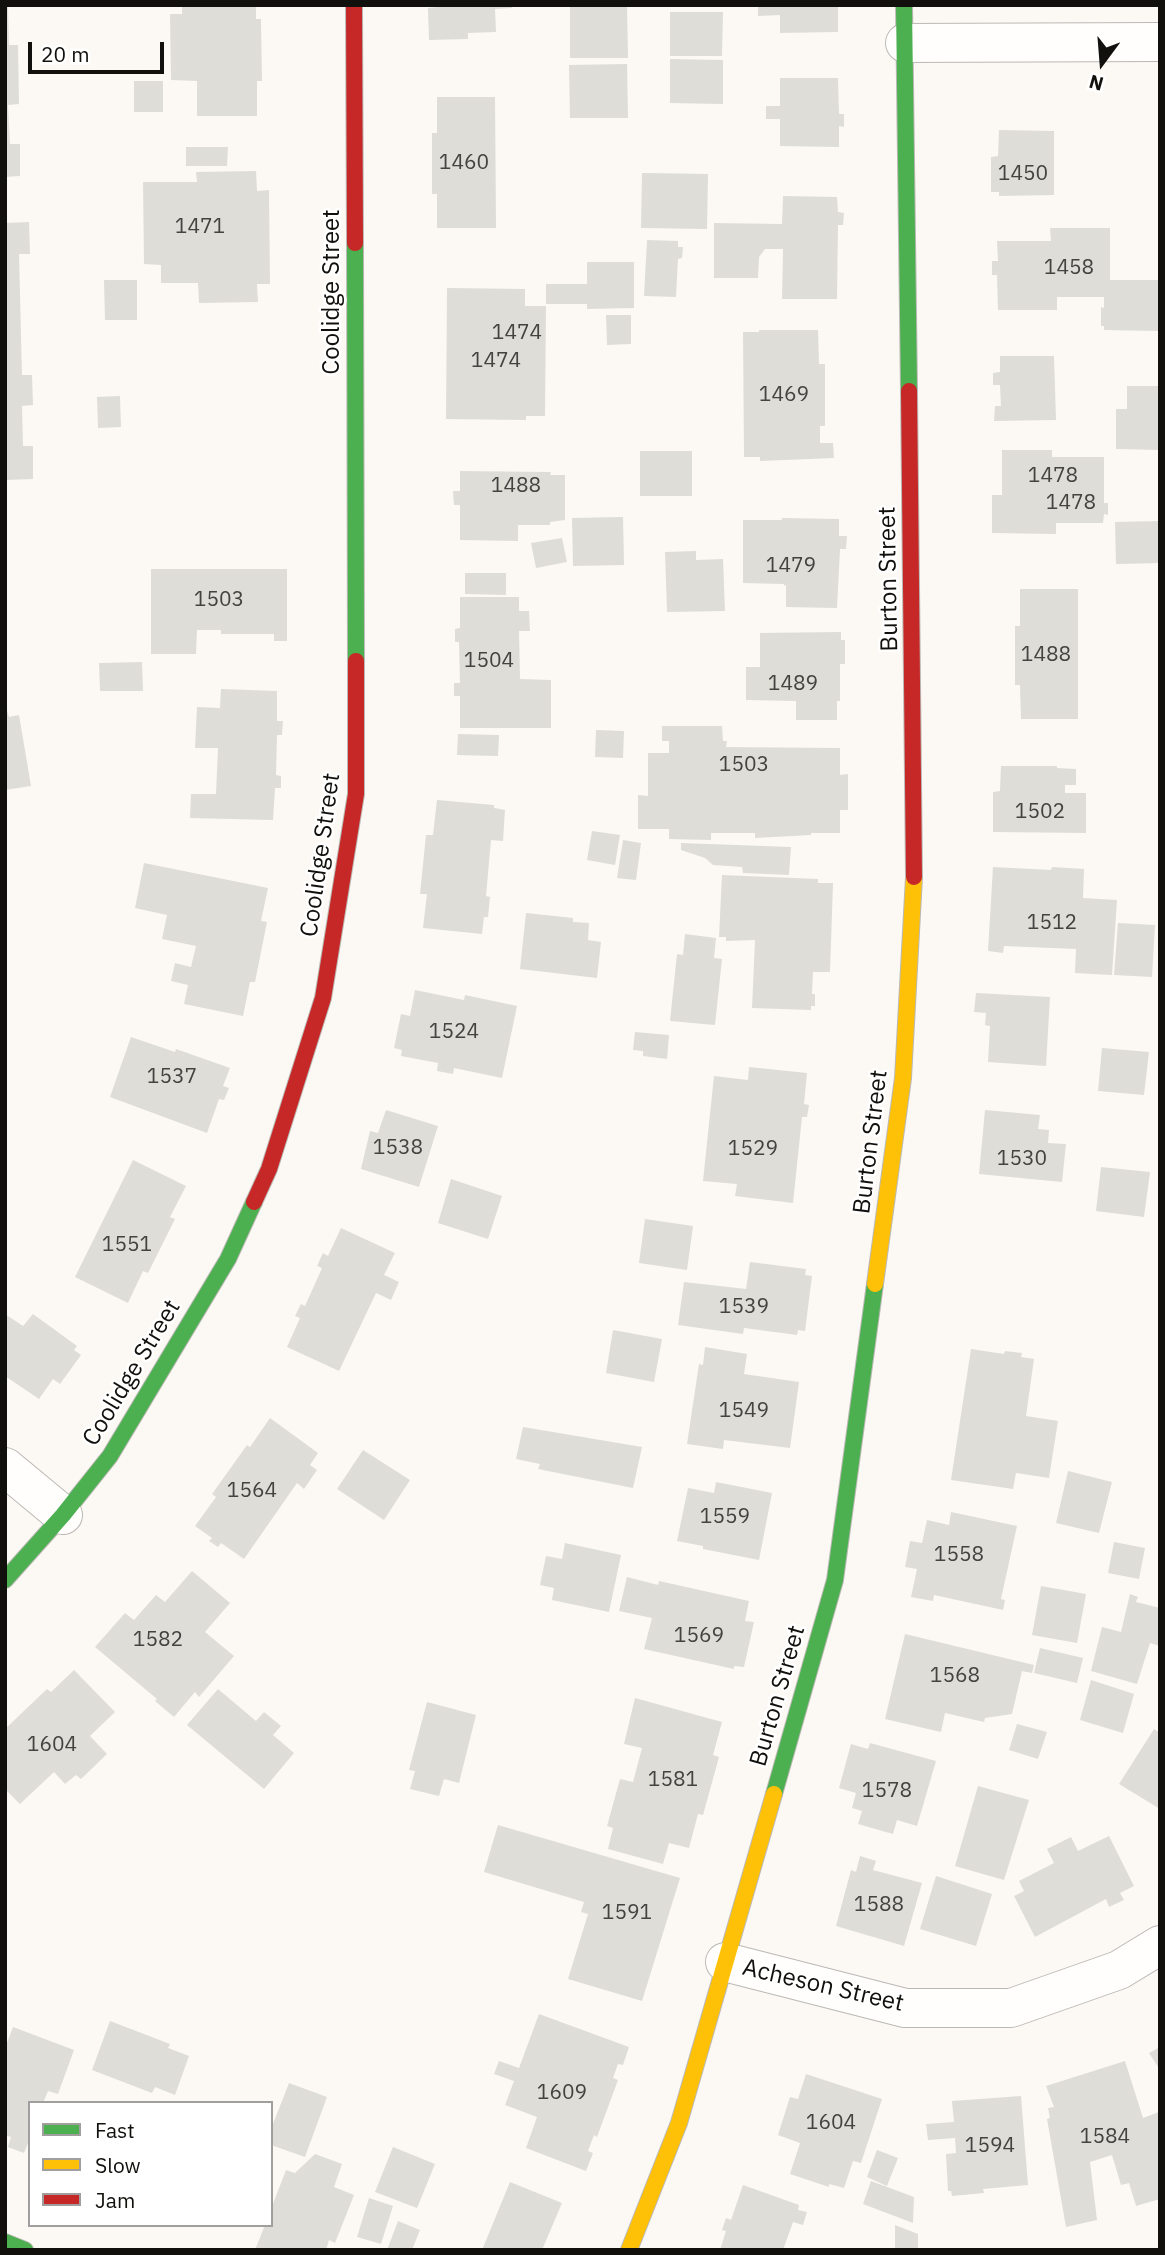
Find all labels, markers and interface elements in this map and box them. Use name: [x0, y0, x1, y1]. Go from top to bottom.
scale bar: [32, 28, 168, 72]
north arrow: [1067, 28, 1137, 98]
text: 20 m: [41, 40, 90, 68]
text: N: [1086, 70, 1106, 97]
house number: 1460: [439, 150, 489, 176]
house number: 1450: [998, 161, 1048, 187]
street label: Coolidge Street: [318, 209, 346, 375]
house number: 1471: [175, 214, 225, 240]
house number: 1458: [1044, 255, 1094, 281]
house number: 1474: [492, 320, 542, 346]
house number: 1474: [471, 348, 521, 374]
house number: 1469: [759, 382, 809, 408]
house number: 1478: [1028, 463, 1078, 489]
house number: 1488: [491, 473, 541, 499]
house number: 1478: [1046, 490, 1096, 516]
street label: Burton Street: [873, 506, 905, 652]
house number: 1479: [766, 553, 816, 579]
house number: 1503: [194, 587, 244, 613]
house number: 1488: [1021, 642, 1071, 668]
house number: 1504: [464, 648, 514, 674]
house number: 1489: [768, 671, 818, 697]
house number: 1503: [719, 752, 769, 778]
street label: Coolidge Street: [295, 771, 347, 939]
house number: 1502: [1015, 799, 1065, 825]
house number: 1512: [1027, 910, 1077, 936]
house number: 1524: [429, 1019, 479, 1045]
house number: 1537: [147, 1064, 197, 1090]
street label: Burton Street: [848, 1068, 894, 1216]
house number: 1538: [373, 1135, 423, 1161]
house number: 1529: [728, 1136, 778, 1162]
house number: 1530: [997, 1146, 1047, 1172]
house number: 1551: [102, 1232, 152, 1258]
house number: 1539: [719, 1294, 769, 1320]
street label: Coolidge Street: [77, 1295, 187, 1451]
house number: 1549: [719, 1398, 769, 1424]
house number: 1564: [227, 1478, 277, 1504]
house number: 1559: [700, 1504, 750, 1530]
house number: 1558: [934, 1542, 984, 1568]
street label: Burton Street: [744, 1622, 812, 1770]
house number: 1569: [674, 1623, 724, 1649]
house number: 1582: [133, 1627, 183, 1653]
house number: 1568: [930, 1663, 980, 1689]
house number: 1604: [27, 1732, 77, 1758]
house number: 1581: [648, 1767, 698, 1793]
house number: 1578: [862, 1778, 912, 1804]
house number: 1588: [854, 1892, 904, 1918]
house number: 1591: [602, 1900, 652, 1926]
street label: Acheson Street: [740, 1953, 906, 2019]
house number: 1609: [537, 2080, 587, 2106]
legend: [28, 2101, 273, 2227]
house number: 1604: [806, 2110, 856, 2136]
text: Fast: [95, 2116, 135, 2144]
house number: 1584: [1080, 2124, 1130, 2150]
house number: 1594: [965, 2133, 1015, 2159]
text: Slow: [95, 2151, 141, 2179]
text: Jam: [95, 2186, 135, 2214]

